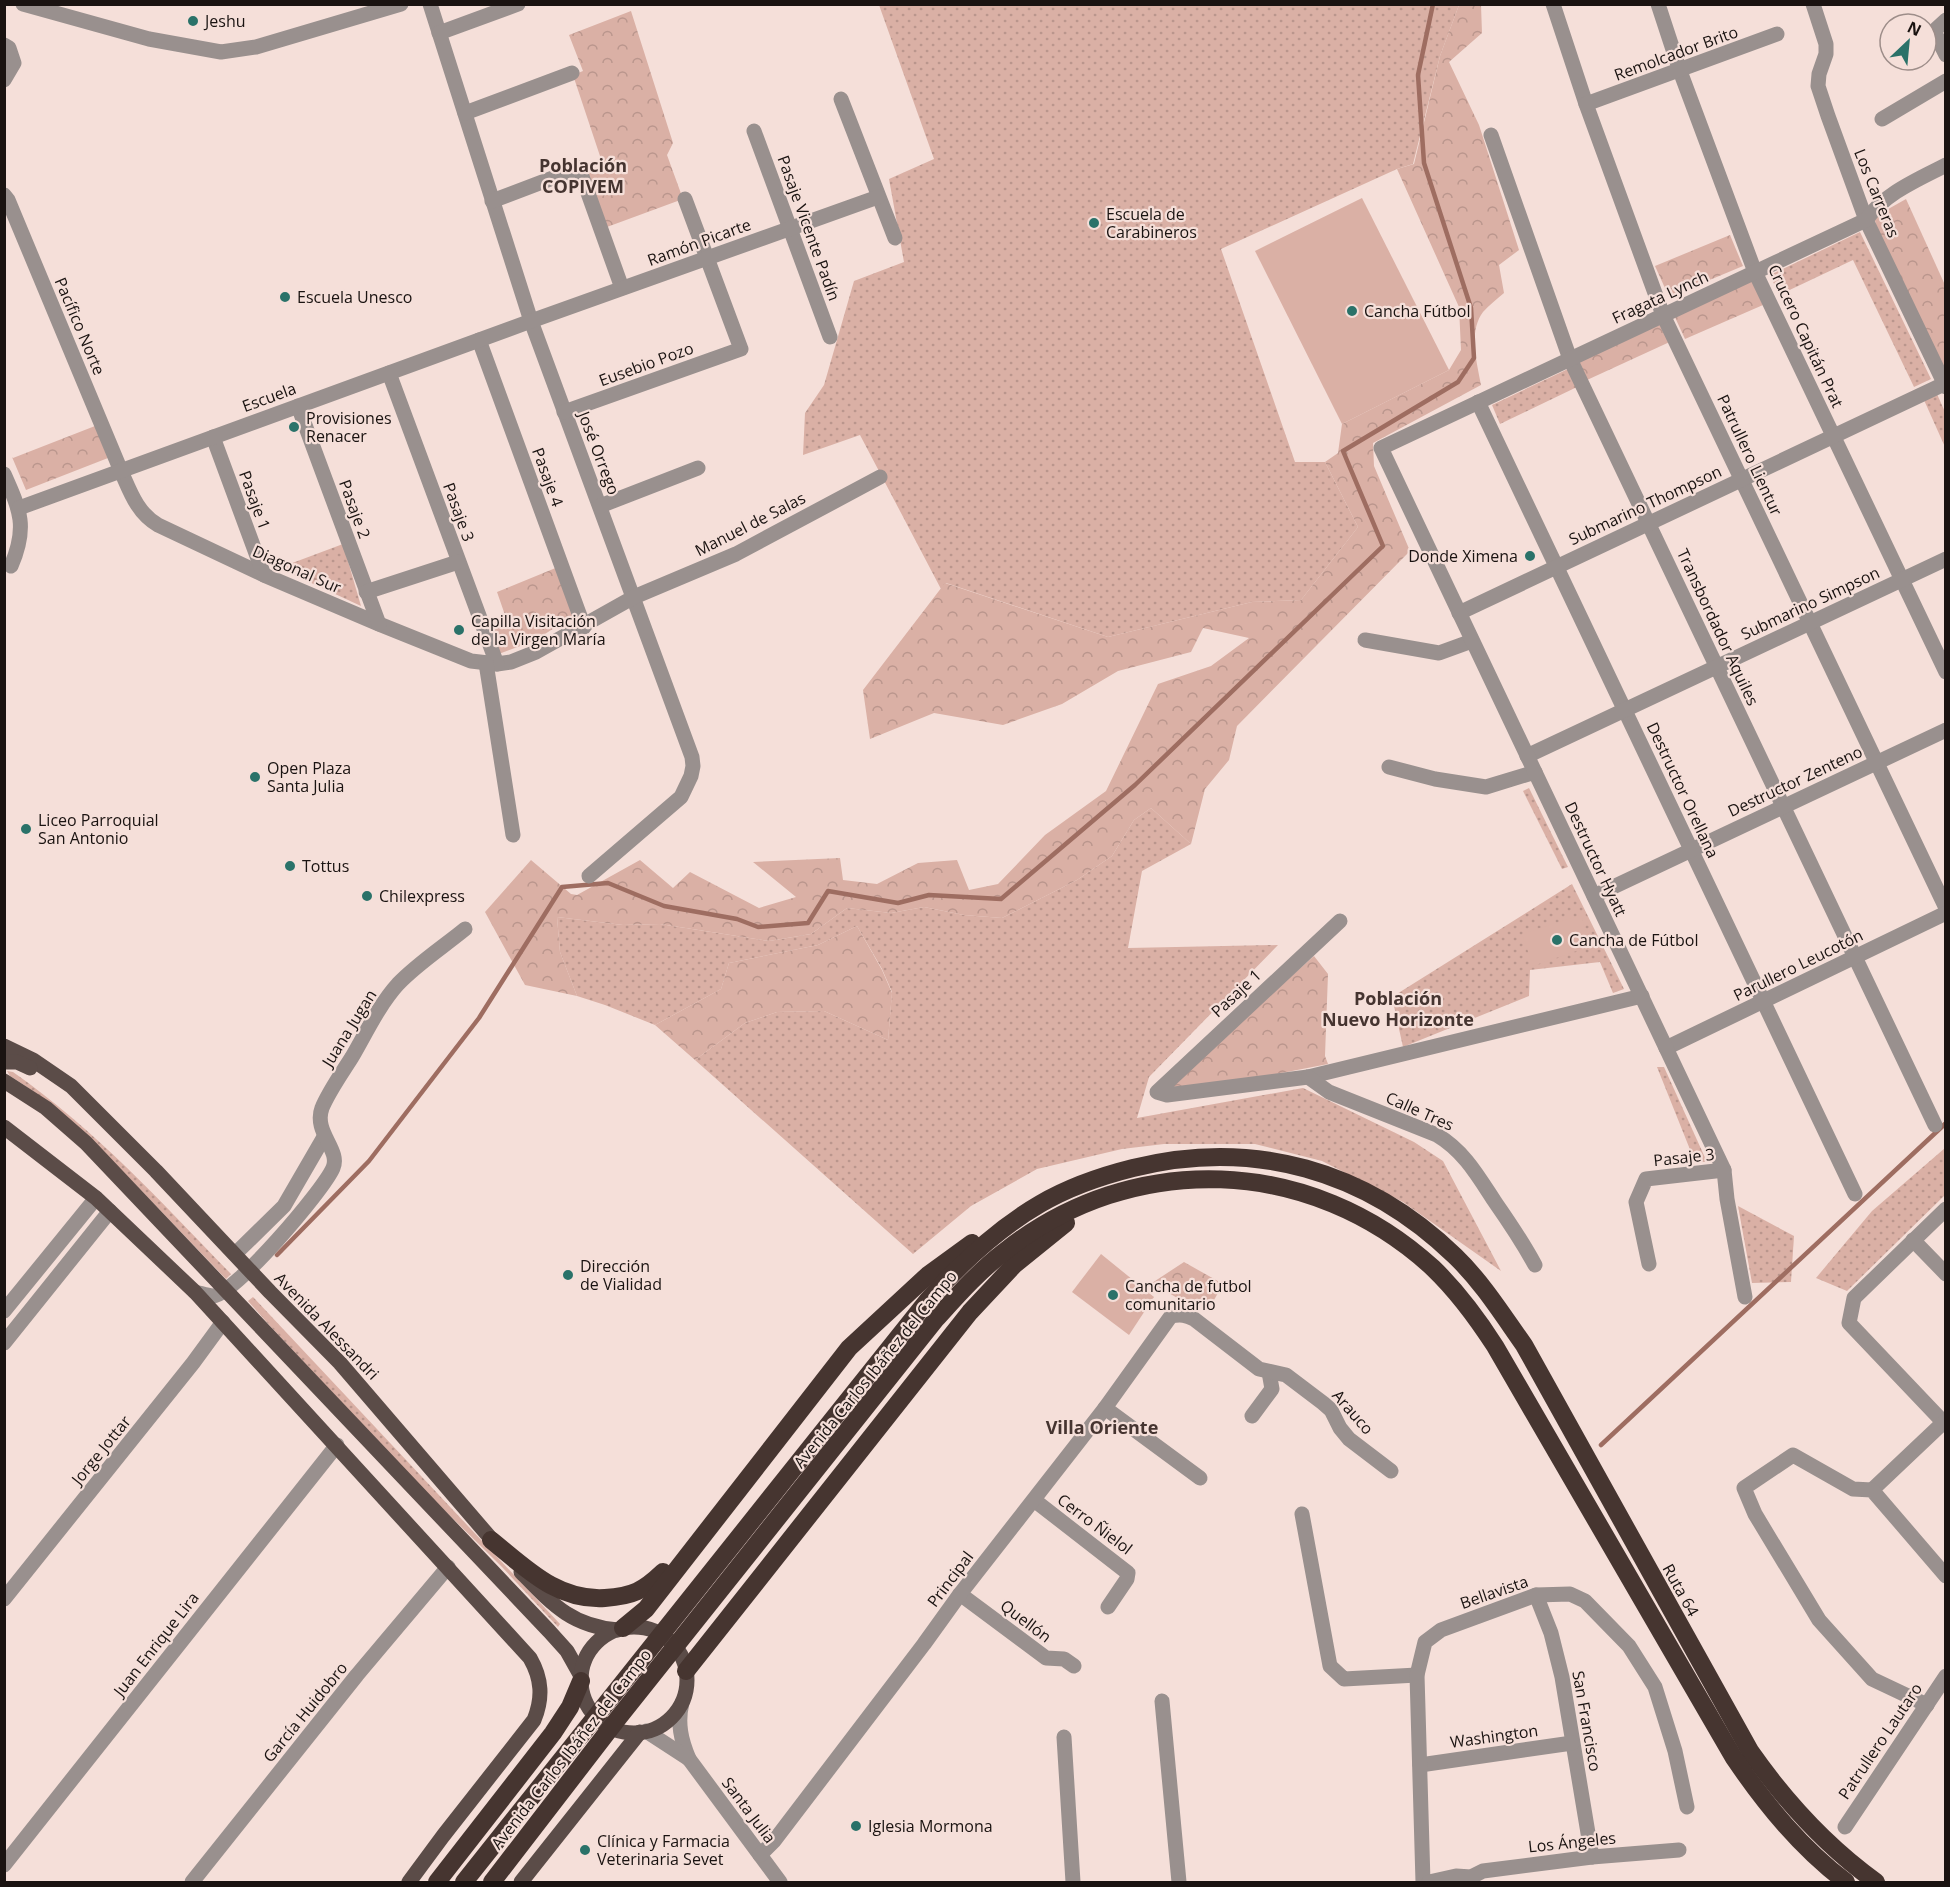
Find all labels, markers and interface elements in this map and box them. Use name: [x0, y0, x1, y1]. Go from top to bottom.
place label: Jeshu: [203, 10, 246, 32]
north arrow: [1878, 12, 1938, 72]
marker: Jeshu: [186, 14, 200, 28]
text: N: [1904, 16, 1925, 41]
street label: Remolcador Brito: [1611, 20, 1741, 86]
street label: Los Carreras: [1849, 145, 1905, 241]
street label: Pasaje Vicente Padín: [772, 152, 846, 304]
district label: Población COPIVEM: [539, 153, 627, 198]
place label: Escuela de Carabineros: [1106, 203, 1197, 243]
street label: Ramón Picarte: [644, 213, 754, 271]
marker: Escuela de Carabineros: [1087, 216, 1101, 230]
street label: Crucero Capitán Prat: [1763, 261, 1849, 411]
street label: Fragata Lynch: [1608, 265, 1712, 329]
street label: Pacífico Norte: [50, 274, 110, 378]
place label: Escuela Unesco: [297, 286, 412, 308]
marker: Escuela Unesco: [278, 290, 292, 304]
place label: Cancha Fútbol: [1364, 300, 1471, 322]
marker: Cancha Fútbol: [1345, 304, 1359, 318]
street label: Eusebio Pozo: [596, 337, 696, 391]
street label: Escuela: [239, 377, 299, 417]
street label: Patrullero Lientur: [1712, 391, 1788, 520]
street label: José Orrego: [572, 406, 625, 498]
place label: Provisiones Renacer: [306, 407, 392, 447]
marker: Provisiones Renacer: [287, 420, 301, 434]
street label: Pasaje 4: [527, 444, 569, 510]
street label: Submarino Thompson: [1565, 460, 1725, 550]
street label: Pasaje 1: [234, 467, 276, 533]
street label: Pasaje 2: [334, 476, 376, 542]
street label: Pasaje 3: [438, 479, 480, 545]
street label: Manuel de Salas: [691, 487, 809, 561]
street label: Diagonal Sur: [249, 540, 345, 599]
place label: Donde Ximena: [1408, 545, 1518, 567]
street label: Transbordador Aquiles: [1672, 545, 1764, 709]
marker: Donde Ximena: [1523, 549, 1537, 563]
street label: Submarino Simpson: [1737, 561, 1883, 645]
place label: Capilla Visitación de la Virgen María: [471, 610, 606, 650]
marker: Capilla Visitación de la Virgen María: [452, 623, 466, 637]
street label: Destructor Orellana: [1642, 718, 1724, 862]
street label: Destructor Zenteno: [1724, 740, 1866, 822]
place label: Open Plaza Santa Julia: [267, 757, 351, 797]
marker: Open Plaza Santa Julia: [248, 770, 262, 784]
street label: Destructor Hyatt: [1560, 798, 1632, 920]
place label: Liceo Parroquial San Antonio: [38, 809, 159, 849]
marker: Liceo Parroquial San Antonio: [19, 822, 33, 836]
place label: Tottus: [302, 855, 349, 877]
marker: Tottus: [283, 859, 297, 873]
place label: Chilexpress: [379, 885, 465, 907]
marker: Chilexpress: [360, 889, 374, 903]
street label: Parullero Leucotón: [1729, 924, 1867, 1006]
place label: Cancha de Fútbol: [1569, 929, 1698, 951]
marker: Cancha de Fútbol: [1550, 933, 1564, 947]
street label: Pasaje 1: [1206, 964, 1266, 1022]
street label: Juana Jugan: [315, 985, 381, 1073]
district label: Población Nuevo Horizonte: [1322, 986, 1474, 1031]
street label: Calle Tres: [1383, 1086, 1457, 1136]
street label: Pasaje 3: [1652, 1143, 1716, 1171]
place label: Dirección de Vialidad: [580, 1255, 662, 1295]
street label: Avenida Carlos Ibáñez del Campo: [788, 1266, 962, 1472]
street label: Avenida Alessandri: [270, 1268, 384, 1384]
marker: Dirección de Vialidad: [561, 1268, 575, 1282]
place label: Cancha de futbol comunitario: [1125, 1275, 1252, 1315]
marker: Cancha de futbol comunitario: [1106, 1288, 1120, 1302]
street label: Arauco: [1327, 1385, 1379, 1439]
street label: Jorge Jottar: [65, 1410, 136, 1491]
district label: Villa Oriente: [1046, 1415, 1158, 1439]
street label: Cerro Ñielol: [1053, 1489, 1137, 1559]
street label: Principal: [922, 1547, 978, 1611]
street label: Ruta 64: [1658, 1560, 1704, 1620]
street label: Bellavista: [1457, 1570, 1531, 1614]
street label: Juan Enrique Lira: [107, 1587, 204, 1702]
street label: Quellón: [996, 1595, 1056, 1647]
street label: Avenida Carlos Ibáñez del Campo: [486, 1644, 656, 1854]
street label: García Huidobro: [258, 1657, 352, 1767]
street label: San Francisco: [1567, 1669, 1607, 1773]
street label: Patrullero Lautaro: [1833, 1679, 1927, 1803]
street label: Washington: [1449, 1719, 1539, 1753]
street label: Santa Julia: [717, 1773, 781, 1847]
place label: Iglesia Mormona: [868, 1815, 993, 1837]
marker: Iglesia Mormona: [849, 1819, 863, 1833]
street label: Los Ángeles: [1527, 1826, 1617, 1858]
place label: Clínica y Farmacia Veterinaria Sevet: [597, 1830, 730, 1870]
marker: Clínica y Farmacia Veterinaria Sevet: [578, 1843, 592, 1857]

